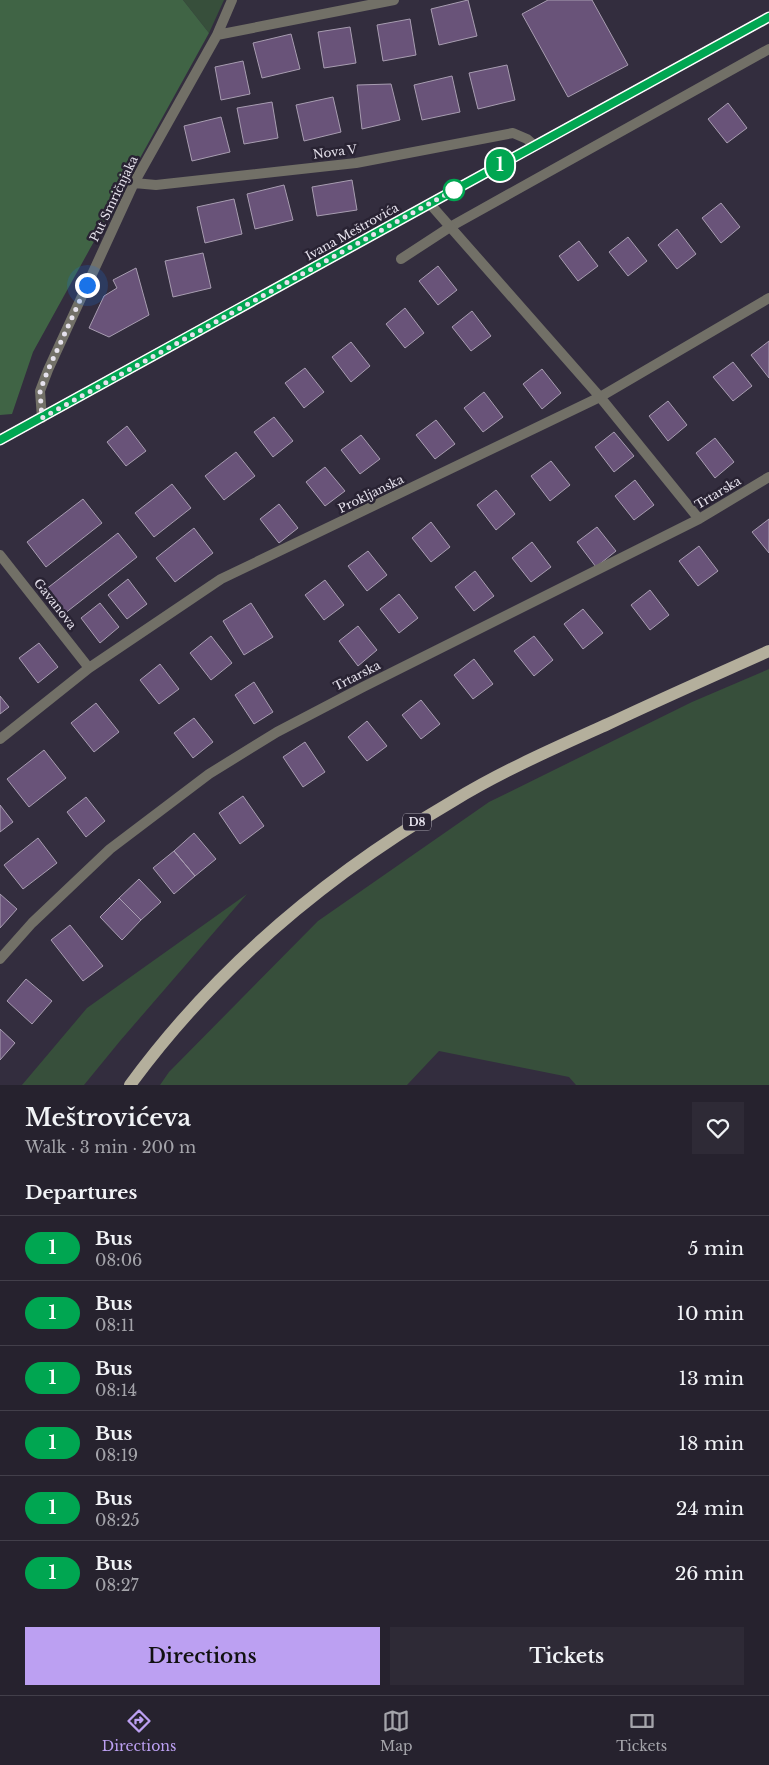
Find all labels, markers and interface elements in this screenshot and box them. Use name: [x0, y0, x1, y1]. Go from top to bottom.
street label: Nova V: [312, 141, 358, 162]
line badge: 1: [484, 149, 516, 181]
street label: Put Smričnjaka: [86, 153, 141, 244]
text: 1: [496, 154, 504, 176]
unlabelled marker: [443, 179, 465, 201]
street label: Ivana Meštrovića: [303, 200, 401, 263]
your location: [75, 273, 100, 298]
street label: Prokljanska: [336, 471, 406, 516]
street label: Trtarska: [692, 473, 744, 512]
street label: Gavanova: [31, 575, 80, 632]
street label: Trtarska: [331, 657, 383, 694]
road number: D8: [403, 814, 431, 830]
button: heart: [692, 1102, 744, 1154]
text: Meštrovićeva: [25, 1103, 191, 1132]
text: Walk · 3 min · 200 m: [25, 1137, 196, 1157]
text: Departures: [25, 1181, 137, 1204]
text: Bus: [95, 1227, 132, 1250]
text: 1: [49, 1237, 56, 1259]
text: 5 min: [688, 1237, 744, 1260]
text: 08:06: [95, 1250, 142, 1270]
text: Bus: [95, 1292, 132, 1315]
text: 1: [49, 1302, 56, 1324]
text: 10 min: [677, 1302, 744, 1325]
text: 08:11: [95, 1315, 135, 1335]
text: Bus: [95, 1357, 132, 1380]
text: 1: [49, 1367, 56, 1389]
text: 13 min: [678, 1367, 744, 1390]
text: 08:14: [95, 1380, 137, 1400]
text: Bus: [95, 1422, 132, 1445]
text: 1: [49, 1432, 56, 1454]
text: 18 min: [679, 1432, 744, 1455]
text: 08:19: [95, 1445, 138, 1465]
text: Bus: [95, 1487, 132, 1510]
text: 1: [49, 1497, 56, 1519]
text: 24 min: [676, 1497, 744, 1520]
text: 08:25: [95, 1510, 140, 1530]
text: Bus: [95, 1552, 132, 1575]
text: 1: [49, 1562, 56, 1584]
text: 26 min: [675, 1562, 744, 1585]
text: 08:27: [95, 1575, 139, 1595]
button: Directions: [25, 1627, 380, 1685]
button: Tickets: [390, 1627, 744, 1685]
tab: Directions: [102, 1707, 176, 1755]
tab: Map: [380, 1707, 413, 1755]
tab: Tickets: [616, 1707, 667, 1755]

